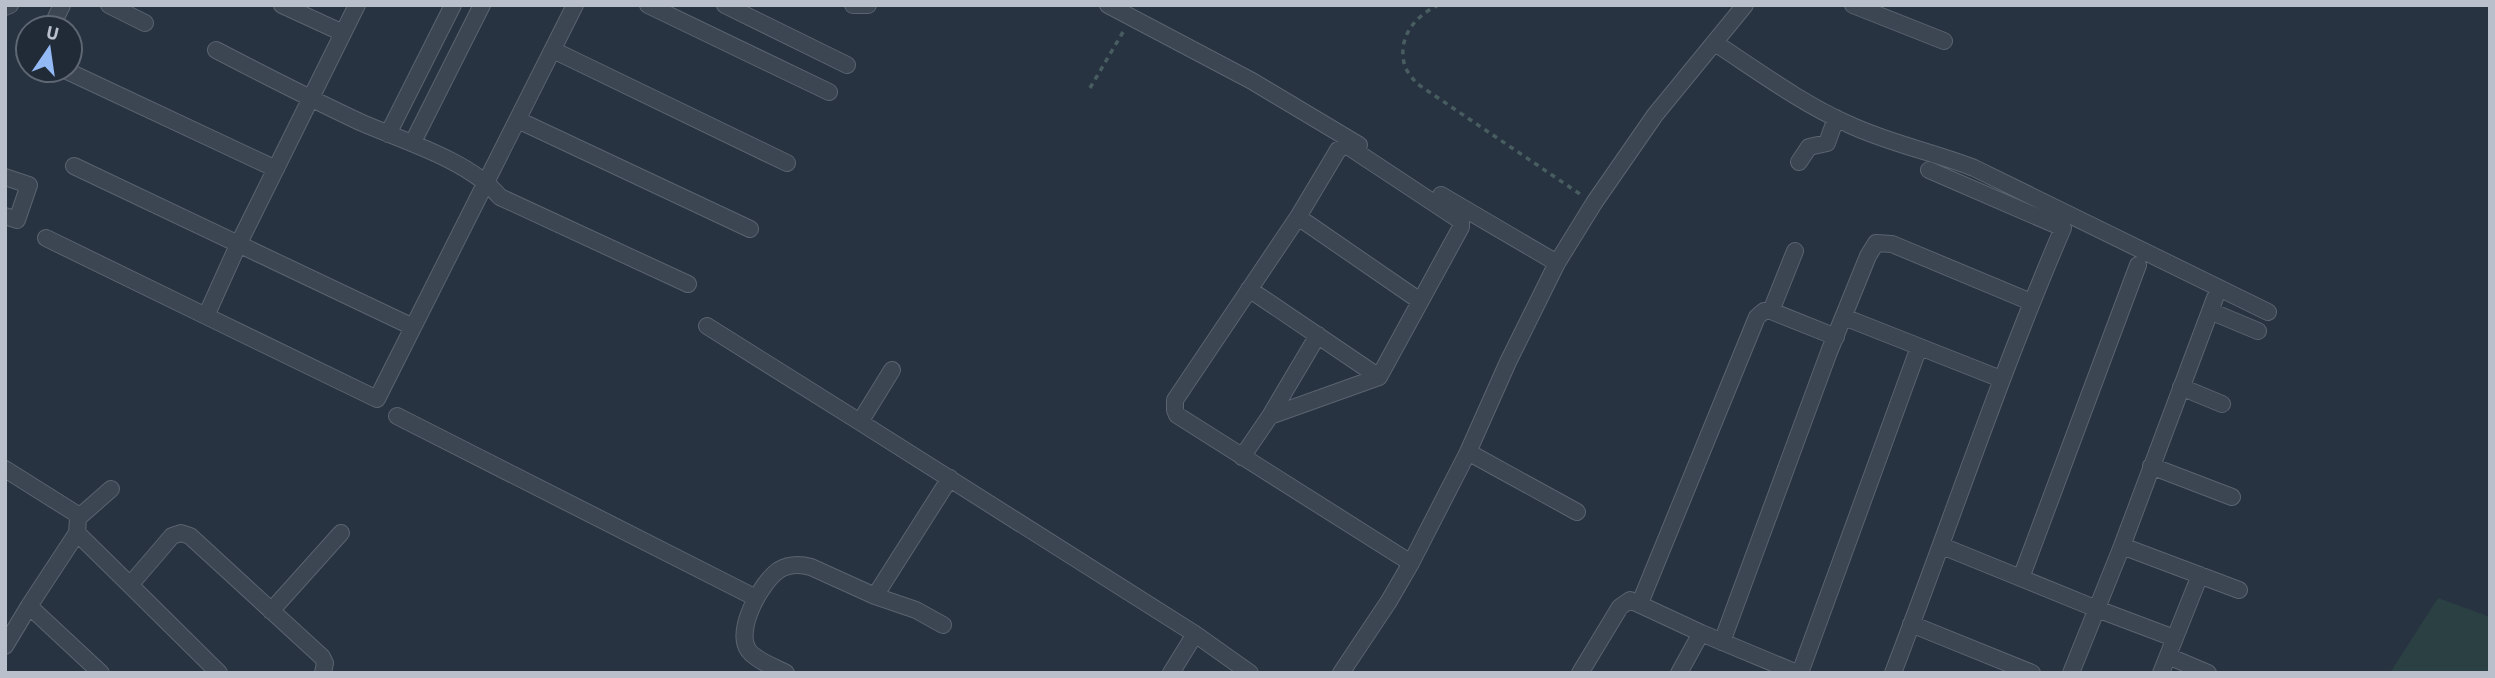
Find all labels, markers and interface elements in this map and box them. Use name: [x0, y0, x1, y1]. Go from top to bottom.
north arrow: [14, 14, 84, 84]
text: U: [43, 19, 62, 48]

